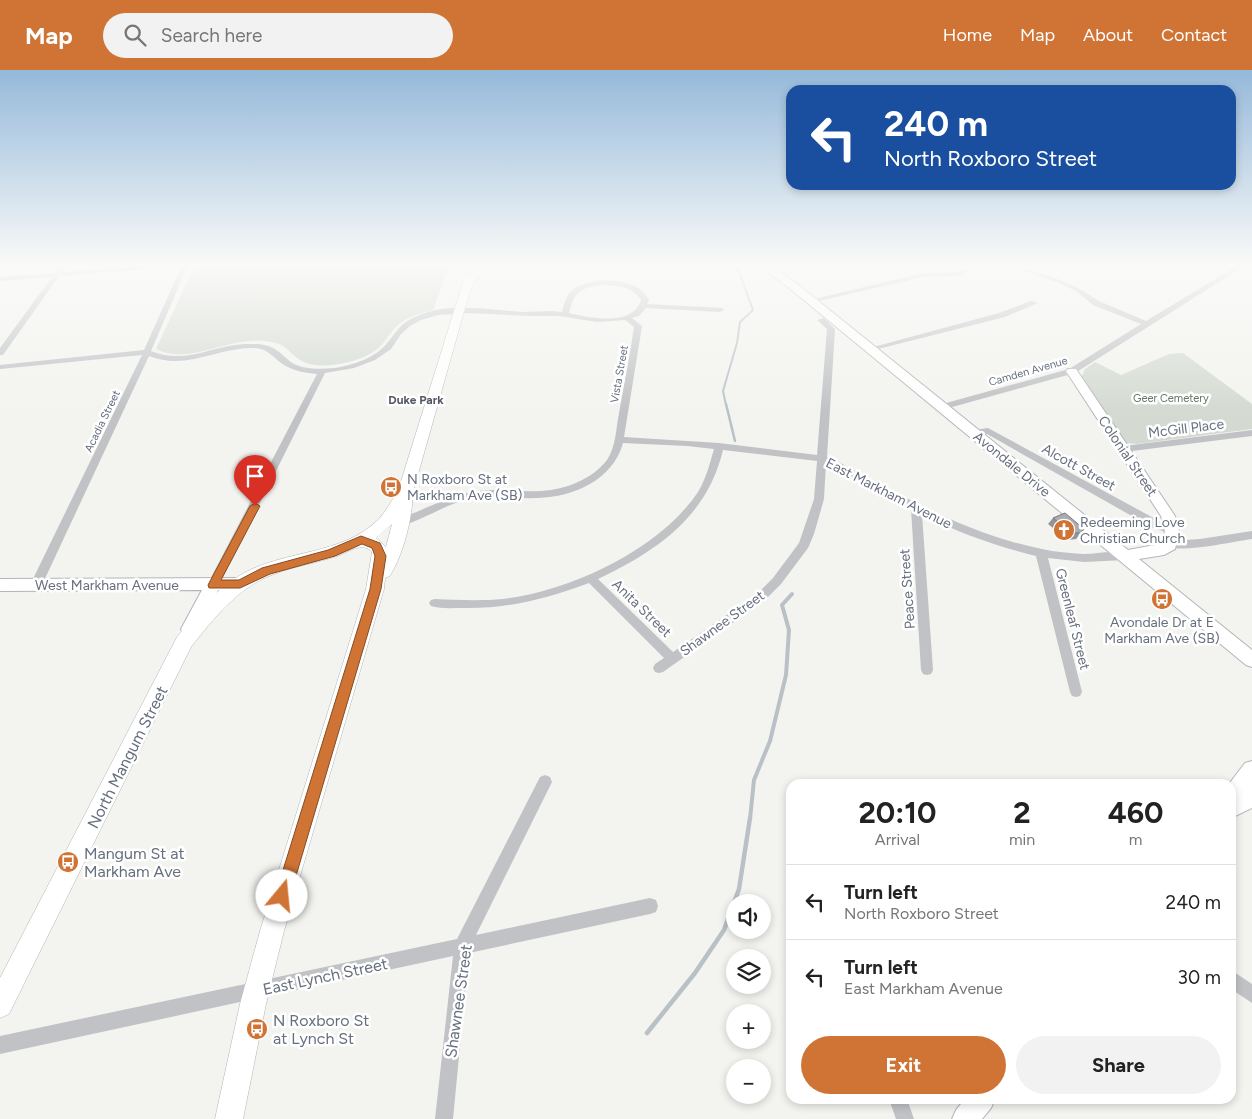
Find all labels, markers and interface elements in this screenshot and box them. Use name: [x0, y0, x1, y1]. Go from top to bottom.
search box: [103, 13, 453, 58]
text: Map: [25, 21, 73, 50]
icon: search: [121, 21, 149, 49]
text: Search here: [161, 24, 262, 47]
text: Home: [943, 24, 992, 46]
text: Map: [1020, 24, 1055, 46]
text: About: [1083, 24, 1133, 46]
text: Contact: [1161, 24, 1227, 46]
text: 240 m: [884, 103, 988, 145]
icon: left: [801, 105, 866, 170]
text: North Roxboro Street: [884, 145, 1097, 172]
street label: Vista Street: [608, 344, 631, 404]
street label: Camden Avenue: [987, 354, 1069, 389]
street label: Acadia Street: [82, 388, 123, 454]
park label: Geer Cemetery: [1133, 392, 1209, 405]
district label: Duke Park: [388, 393, 444, 407]
street label: Colonial Street: [1094, 413, 1161, 500]
street label: McGill Place: [1147, 415, 1225, 442]
street label: Avondale Drive: [970, 428, 1054, 501]
street label: Alcott Street: [1039, 440, 1119, 495]
street label: East Markham Avenue: [823, 454, 955, 533]
pin: [234, 455, 276, 506]
icon: arrive: [241, 462, 269, 490]
place label: N Roxboro St at Markham Ave (SB): [407, 471, 522, 504]
bus stop icon: N Roxboro St at Markham Ave (SB): [379, 475, 403, 499]
place label: Redeeming Love Christian Church: [1080, 514, 1185, 547]
church icon: Redeeming Love Christian Church: [1052, 518, 1076, 542]
street label: Peace Street: [896, 548, 919, 630]
street label: Greenleaf Street: [1052, 567, 1093, 672]
street label: Anita Street: [609, 576, 675, 641]
street label: West Markham Avenue: [35, 577, 179, 594]
street label: Shawnee Street: [677, 587, 768, 660]
bus stop icon: Avondale Dr at E Markham Ave (SB): [1150, 587, 1174, 611]
place label: Avondale Dr at E Markham Ave (SB): [1104, 614, 1220, 647]
street label: North Mangum Street: [83, 683, 172, 832]
text: 20:10: [858, 794, 936, 831]
text: 2: [1013, 794, 1031, 831]
text: 460: [1108, 794, 1164, 831]
text: Arrival: [875, 830, 920, 849]
text: min: [1009, 830, 1035, 849]
text: m: [1129, 830, 1142, 849]
place label: Mangum St at Markham Ave: [84, 844, 185, 881]
bus stop icon: Mangum St at Markham Ave: [56, 850, 80, 874]
position arrow: [255, 869, 307, 921]
text: Turn left: [844, 881, 918, 904]
icon: left: [801, 888, 829, 916]
text: 240 m: [1166, 891, 1221, 914]
map controls: [726, 894, 771, 1104]
button: sound: [726, 894, 771, 939]
text: North Roxboro Street: [844, 904, 999, 923]
street label: Shawnee Street: [441, 943, 476, 1059]
button: layers: [726, 949, 771, 994]
street label: East Lynch Street: [261, 954, 389, 999]
text: Turn left: [844, 956, 918, 979]
icon: left: [801, 963, 829, 991]
text: 30 m: [1178, 966, 1221, 989]
text: East Markham Avenue: [844, 979, 1003, 998]
button: +: [726, 1004, 771, 1049]
place label: N Roxboro St at Lynch St: [273, 1011, 369, 1048]
bus stop icon: N Roxboro St at Lynch St: [245, 1017, 269, 1041]
button: Exit: [801, 1036, 1006, 1094]
button: Share: [1016, 1036, 1221, 1094]
button: −: [726, 1059, 771, 1104]

